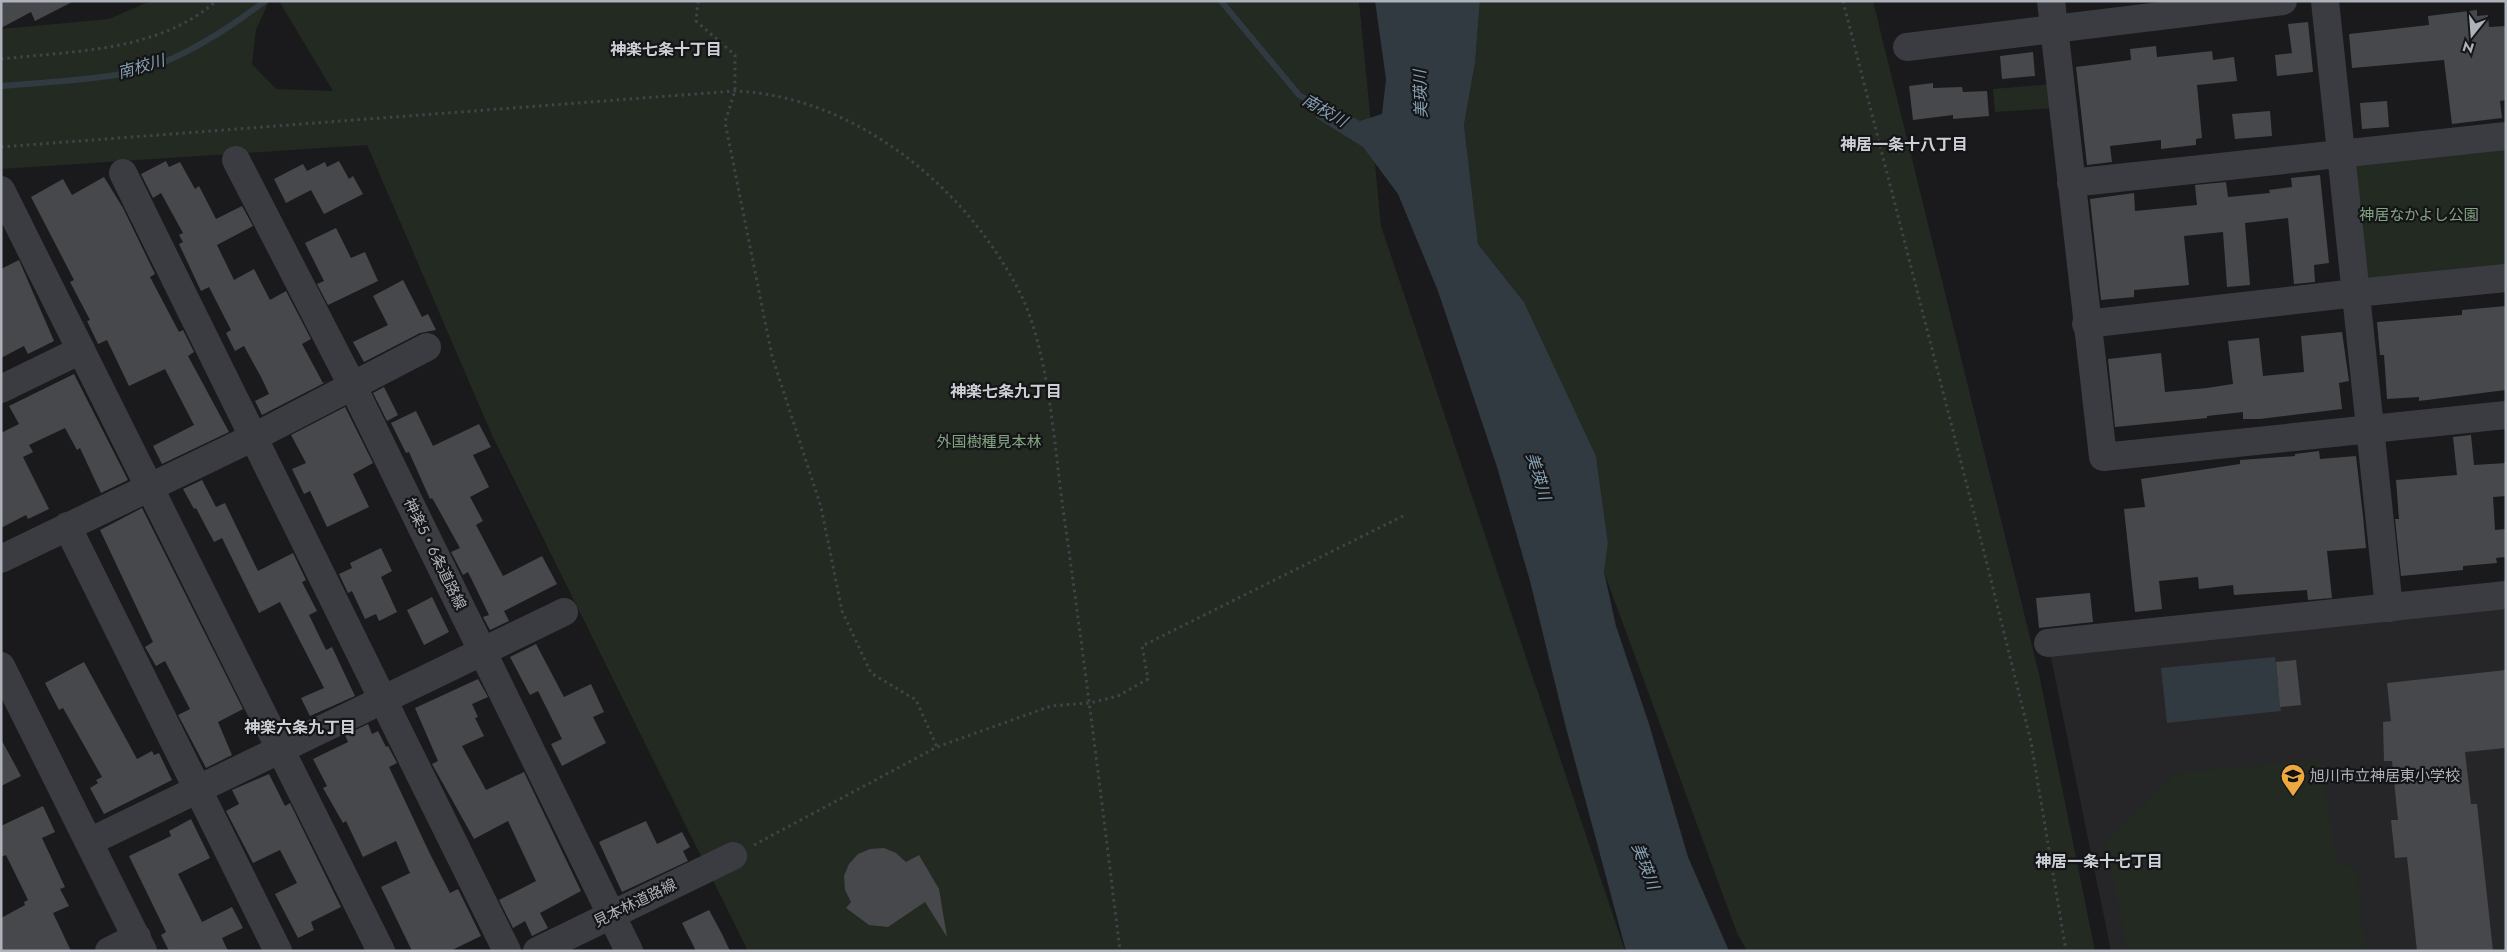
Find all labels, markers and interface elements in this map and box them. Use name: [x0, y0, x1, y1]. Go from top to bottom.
north arrow: [2447, 10, 2497, 60]
text: N: [2460, 36, 2476, 59]
district label: 神楽七条十丁目: [610, 38, 722, 61]
water label: 南校川: [115, 48, 169, 84]
water label: 美瑛川: [1408, 68, 1433, 118]
water label: 南校川: [1298, 88, 1353, 133]
district label: 神居一条十八丁目: [1840, 133, 1968, 156]
park label: 神居なかよし公園: [2359, 204, 2479, 226]
district label: 神楽七条九丁目: [950, 380, 1062, 403]
park label: 外国樹種見本林: [936, 431, 1042, 453]
water label: 美瑛川: [1521, 450, 1557, 504]
street label: 神楽5・6条道路線: [398, 494, 472, 614]
district label: 神楽六条九丁目: [244, 716, 356, 739]
school or university icon: 旭川市立神居東小学校: [2280, 763, 2306, 797]
place label: 旭川市立神居東小学校: [2310, 765, 2460, 787]
water label: 美瑛川: [1626, 840, 1666, 895]
district label: 神居一条十七丁目: [2035, 850, 2163, 873]
street label: 見本林道路線: [590, 873, 680, 933]

